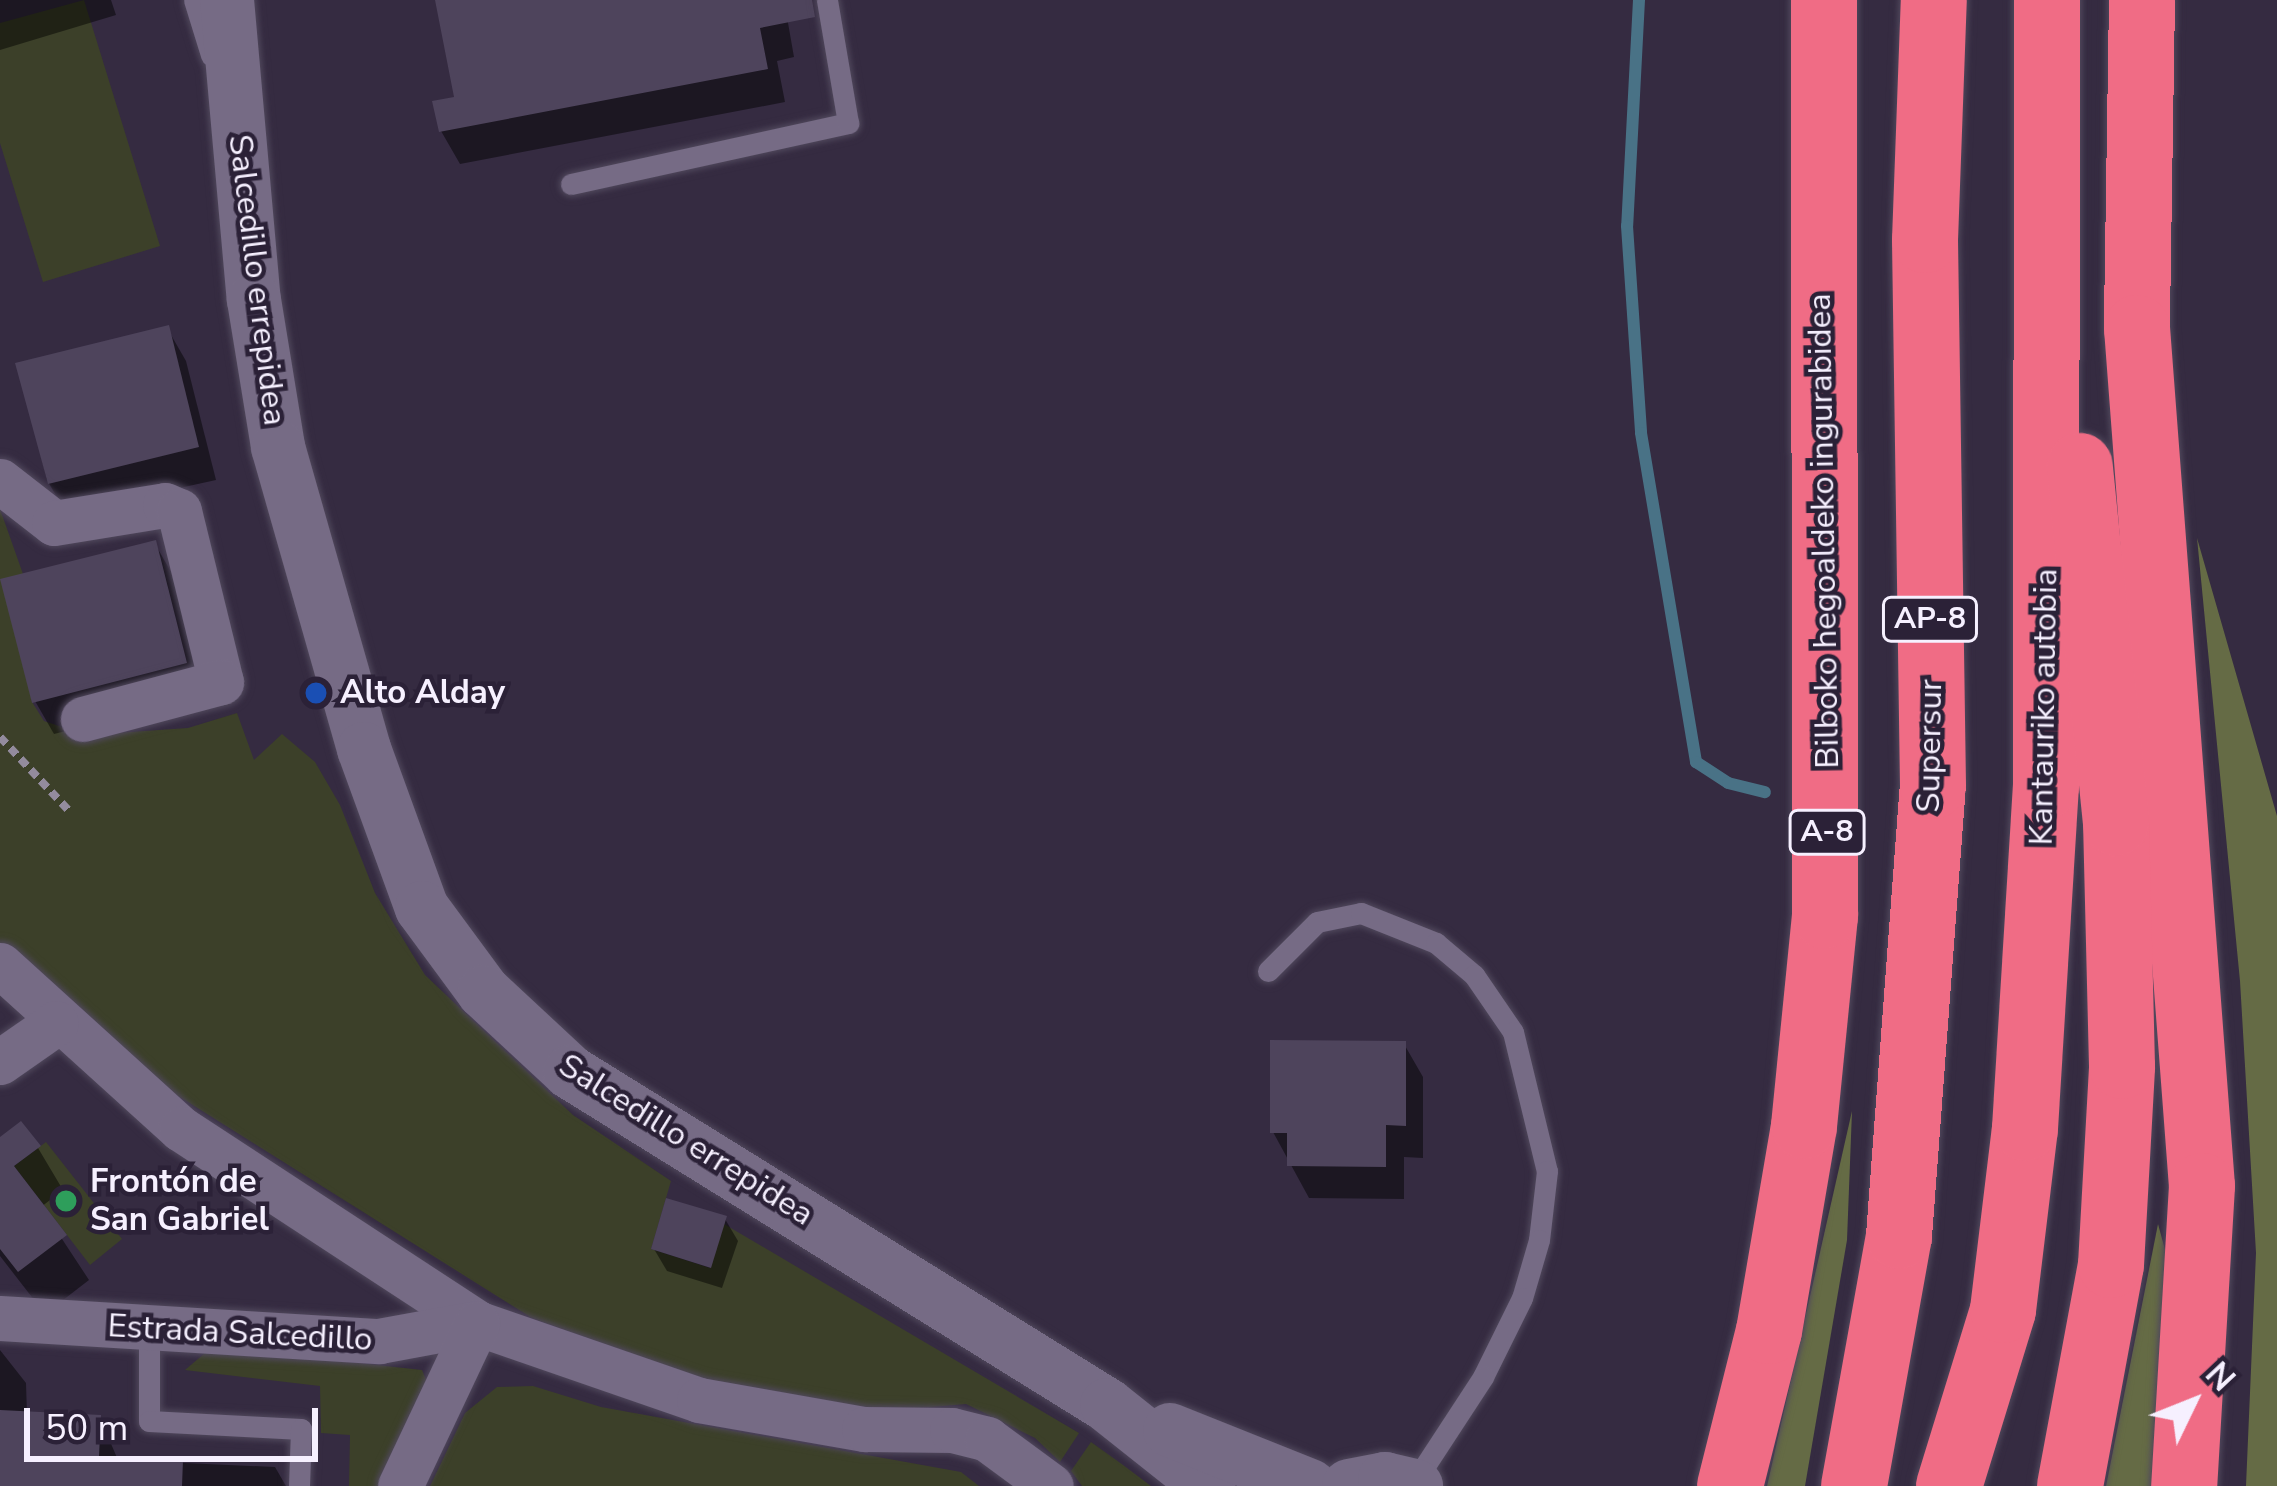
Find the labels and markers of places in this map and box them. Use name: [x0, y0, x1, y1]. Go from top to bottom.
place label: Alto Alday: [340, 673, 505, 713]
marker: Alto Alday: [303, 680, 329, 706]
place label: Frontón de San Gabriel: [90, 1162, 269, 1240]
marker: Frontón de San Gabriel: [53, 1188, 79, 1214]

